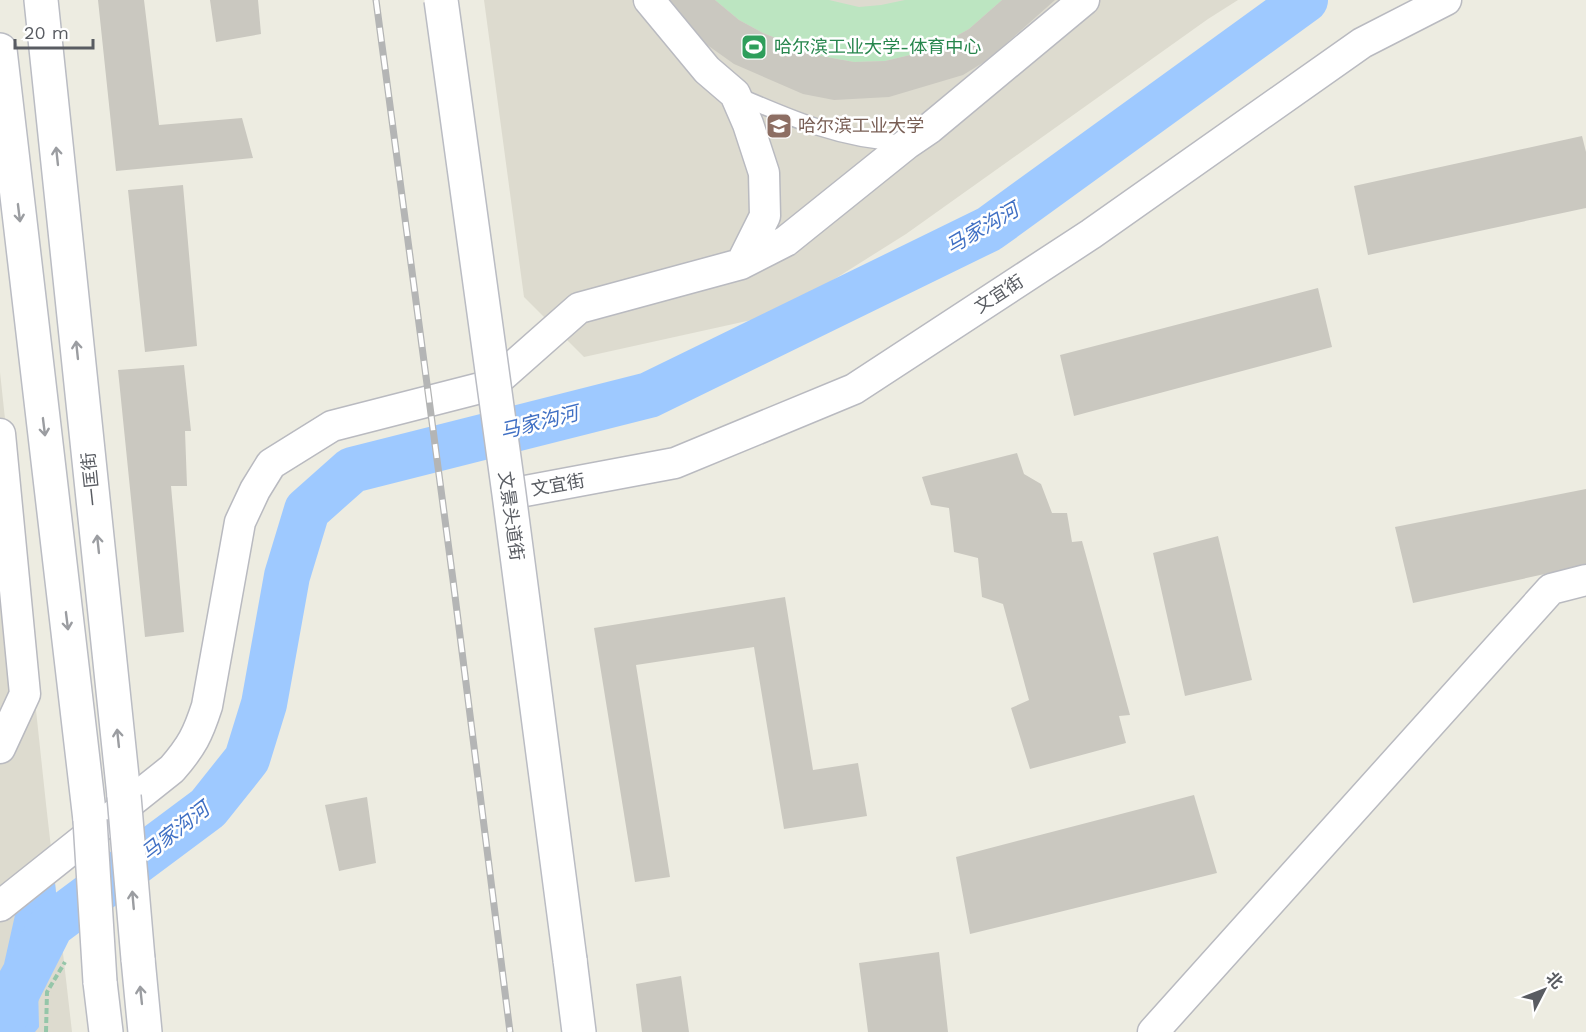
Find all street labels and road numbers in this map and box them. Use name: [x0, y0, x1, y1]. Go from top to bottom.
street label: 文宜街: [970, 270, 1027, 317]
street label: 一匡街: [77, 451, 104, 507]
street label: 文宜街: [530, 469, 586, 500]
street label: 文景头道街: [495, 470, 528, 562]

